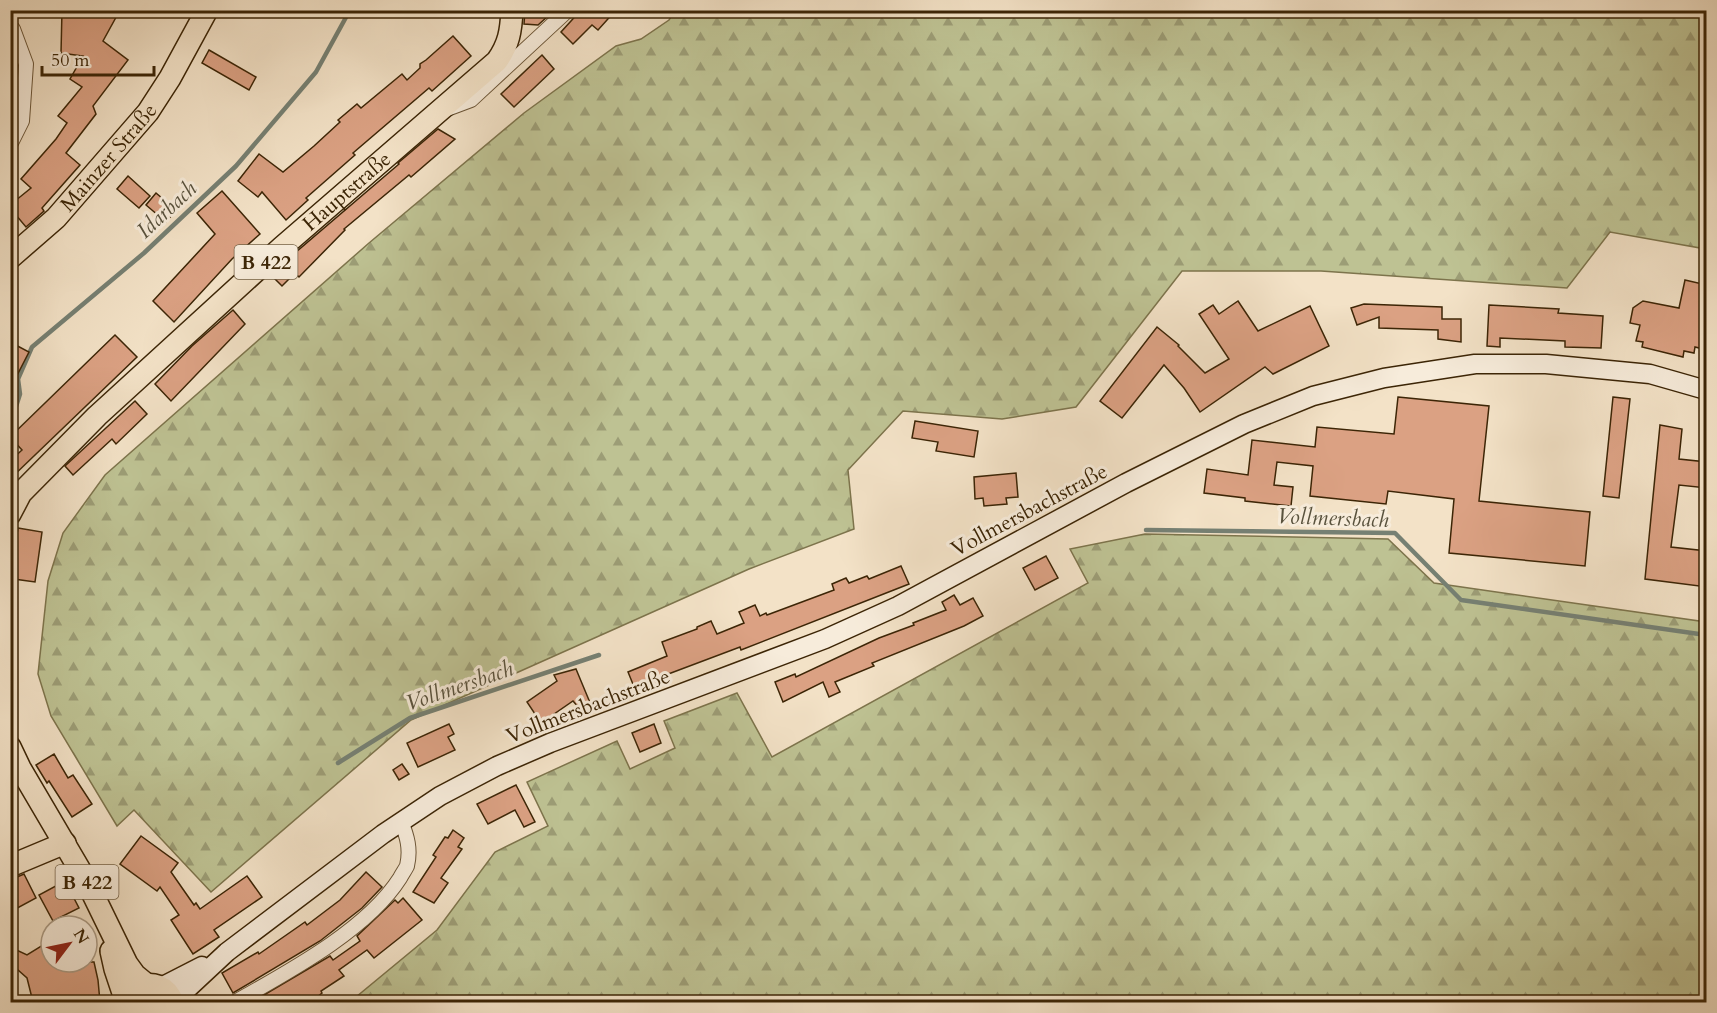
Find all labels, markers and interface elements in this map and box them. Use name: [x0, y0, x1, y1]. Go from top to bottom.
scale bar: [42, 39, 154, 77]
text: 50 m: [51, 48, 90, 73]
street label: Mainzer Straße: [54, 98, 164, 218]
street label: Hauptstraße: [297, 145, 398, 238]
water label: Idarbach: [130, 174, 204, 245]
road number: B 422: [234, 245, 298, 279]
street label: Vollmersbachstraße: [946, 457, 1113, 564]
water label: Vollmersbach: [1277, 501, 1390, 535]
water label: Vollmersbach: [402, 653, 517, 718]
street label: Vollmersbachstraße: [502, 662, 674, 751]
road number: B 422: [56, 865, 118, 899]
north arrow: [39, 914, 99, 974]
text: N: [68, 925, 94, 948]

